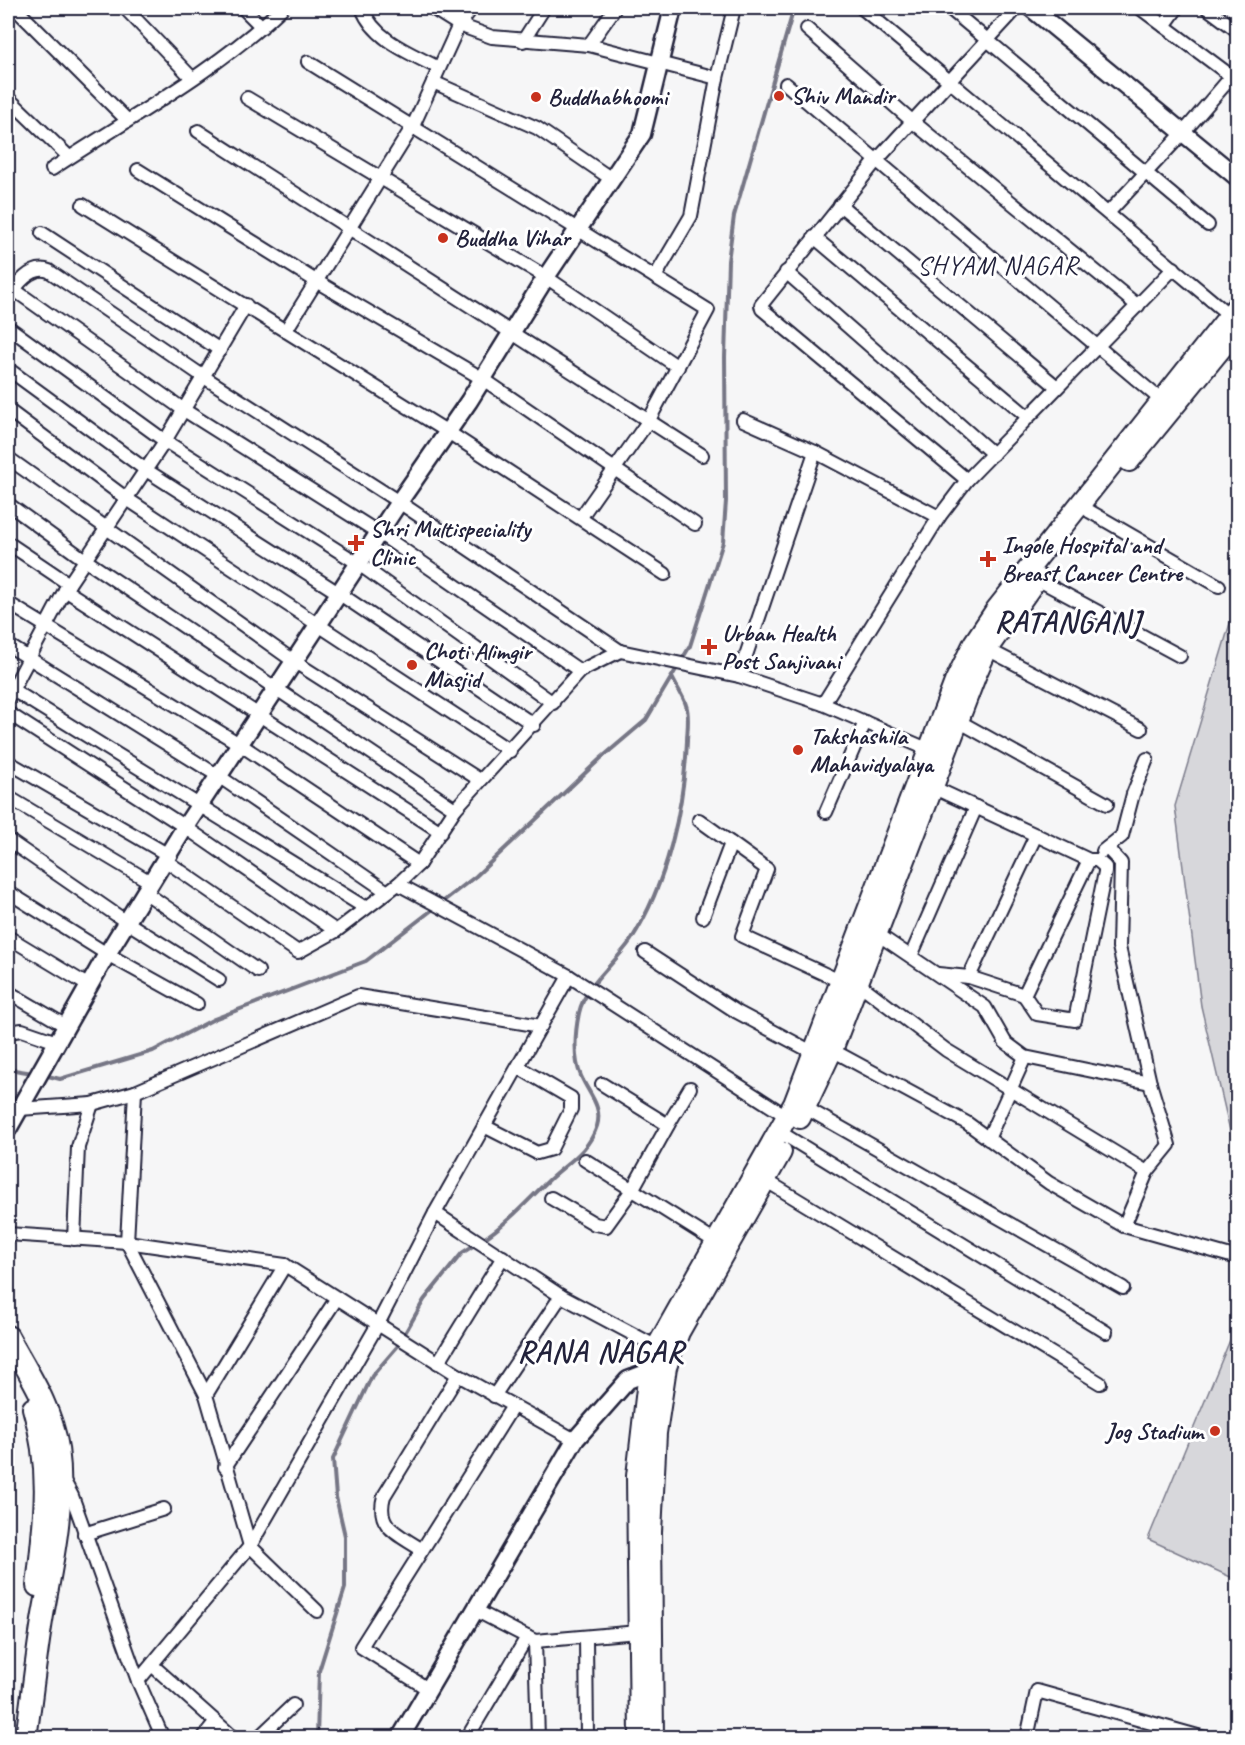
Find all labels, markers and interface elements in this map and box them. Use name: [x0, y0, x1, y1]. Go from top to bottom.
place label: Shiv Mandir: [791, 81, 897, 111]
place label: Buddhabhoomi: [548, 82, 670, 112]
marker: Shiv Mandir: [772, 89, 786, 103]
marker: Buddhabhoomi: [529, 90, 543, 104]
place label: Buddha Vihar: [455, 223, 572, 253]
marker: Buddha Vihar: [436, 231, 450, 245]
district label: SHYAM NAGAR: [917, 249, 1080, 282]
place label: Shri Multispeciality Clinic: [370, 514, 533, 572]
place label: Ingole Hospital and Breast Cancer Centre: [1002, 530, 1184, 588]
marker: Shri Multispeciality Clinic: [347, 534, 365, 552]
marker: Ingole Hospital and Breast Cancer Centre: [979, 550, 997, 568]
district label: RATANGANJ: [995, 603, 1144, 641]
place label: Urban Health Post Sanjivani: [722, 618, 844, 676]
place label: Choti Alimgir Masjid: [424, 636, 533, 694]
marker: Urban Health Post Sanjivani: [700, 638, 718, 656]
marker: Choti Alimgir Masjid: [405, 658, 419, 672]
place label: Takshashila Mahavidyalaya: [810, 721, 935, 779]
marker: Takshashila Mahavidyalaya: [791, 743, 805, 757]
district label: RANA NAGAR: [518, 1333, 688, 1371]
place label: Jog Stadium: [1104, 1416, 1205, 1446]
marker: Jog Stadium: [1208, 1424, 1222, 1438]

